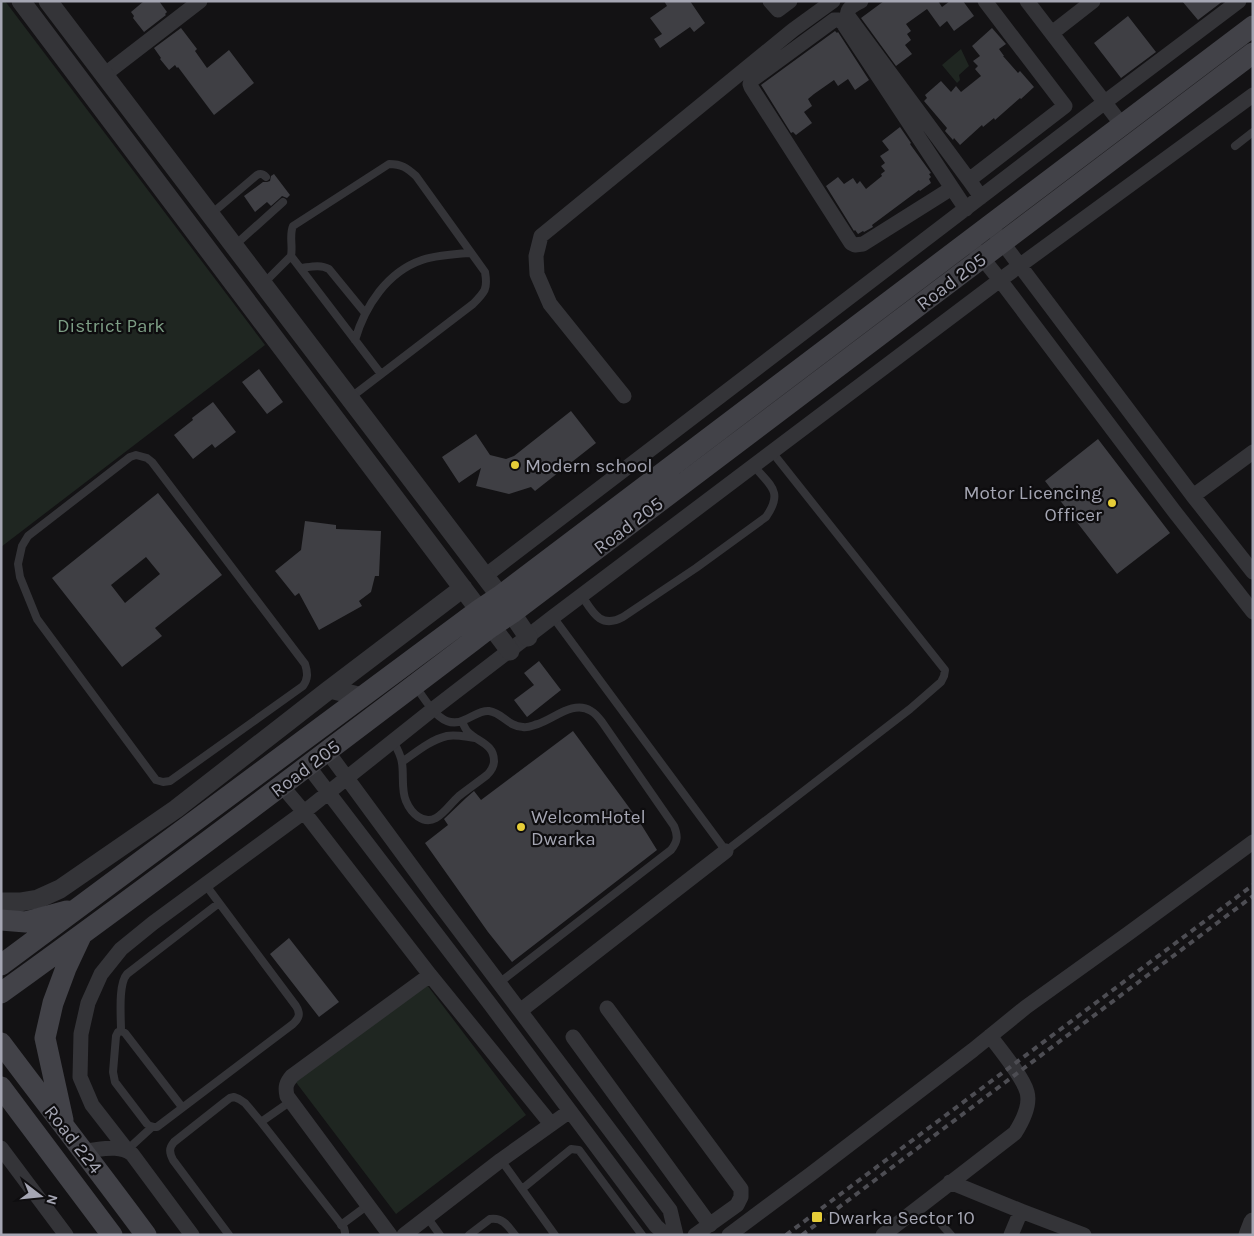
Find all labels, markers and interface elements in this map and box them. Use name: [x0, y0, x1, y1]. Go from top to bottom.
street label: Road 205: [913, 249, 991, 315]
park label: District Park: [57, 315, 165, 337]
place label: Modern school: [525, 455, 653, 477]
marker: Modern school: [509, 459, 521, 471]
place label: Motor Licencing Officer: [963, 482, 1102, 526]
street label: Road 205: [590, 493, 668, 559]
marker: Motor Licencing Officer: [1106, 497, 1118, 509]
street label: Road 205: [267, 736, 345, 802]
place label: WelcomHotel Dwarka: [531, 806, 646, 850]
marker: WelcomHotel Dwarka: [515, 821, 527, 833]
street label: Road 224: [40, 1101, 107, 1179]
north arrow: [15, 1171, 65, 1221]
text: N: [42, 1192, 62, 1207]
place label: Dwarka Sector 10: [828, 1207, 975, 1229]
marker: Dwarka Sector 10: [810, 1210, 824, 1224]

